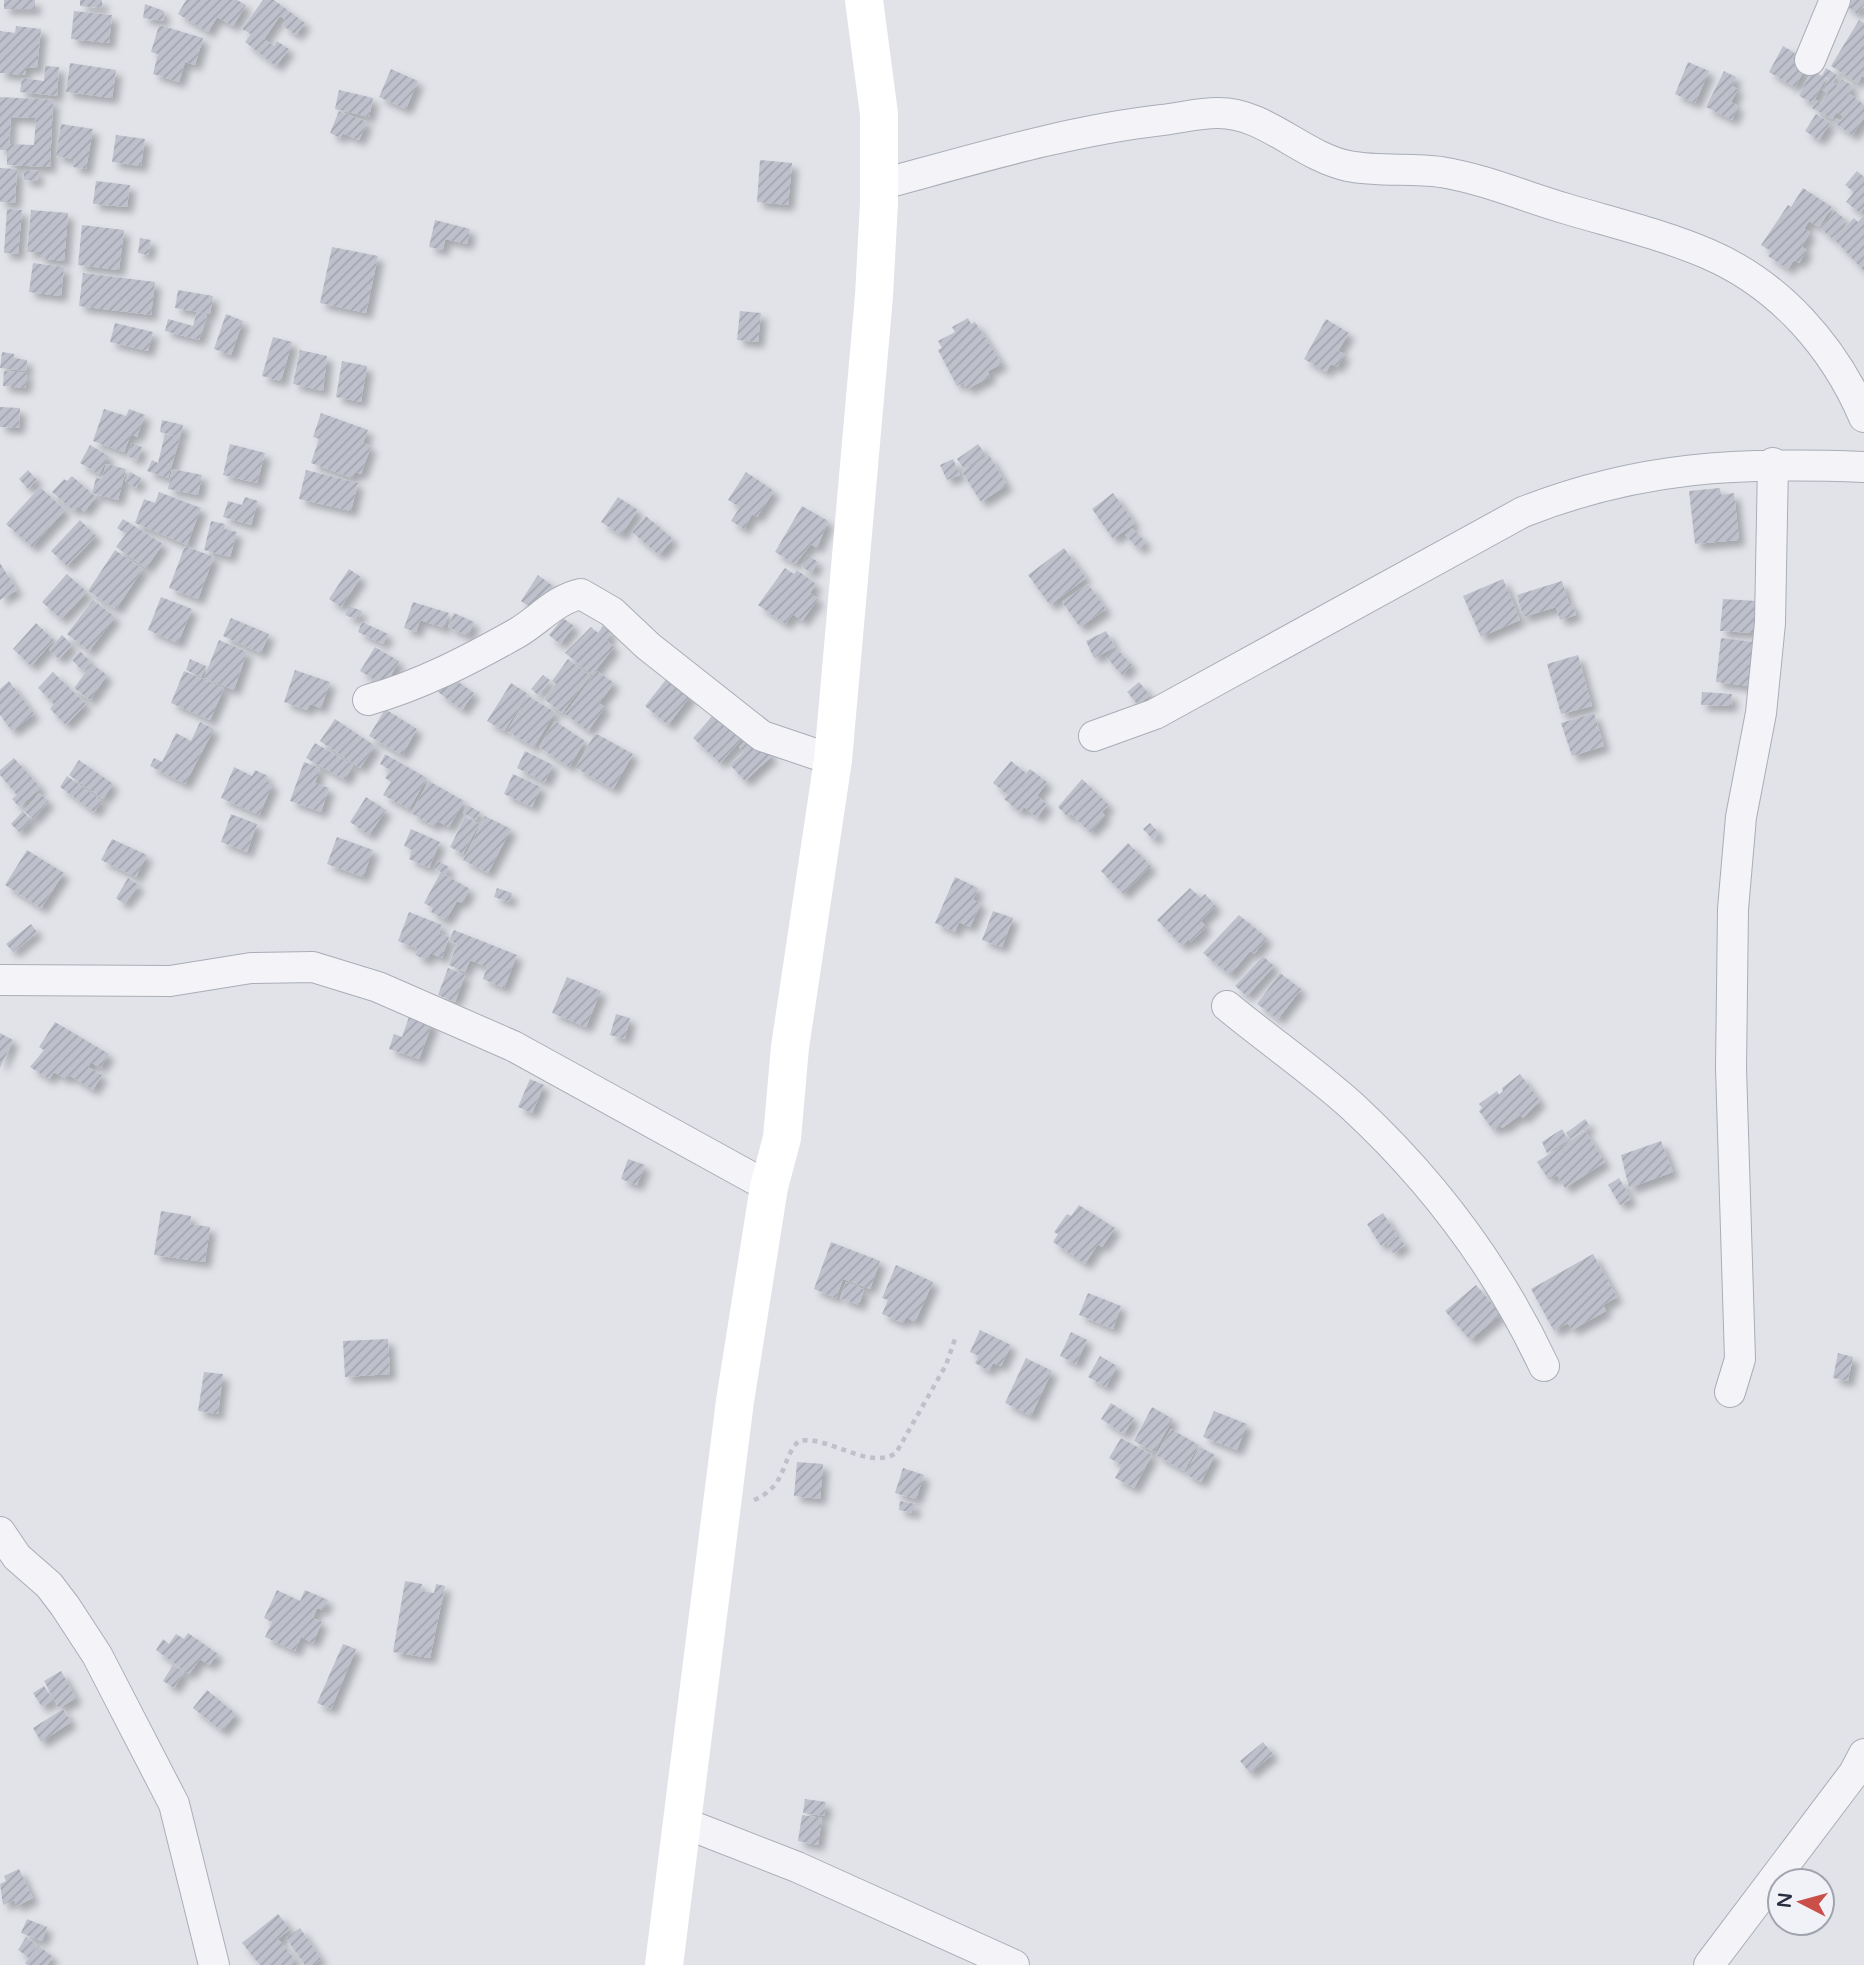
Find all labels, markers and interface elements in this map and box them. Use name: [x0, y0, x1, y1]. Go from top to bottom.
north arrow: [1766, 1867, 1836, 1937]
text: N: [1773, 1892, 1797, 1909]

